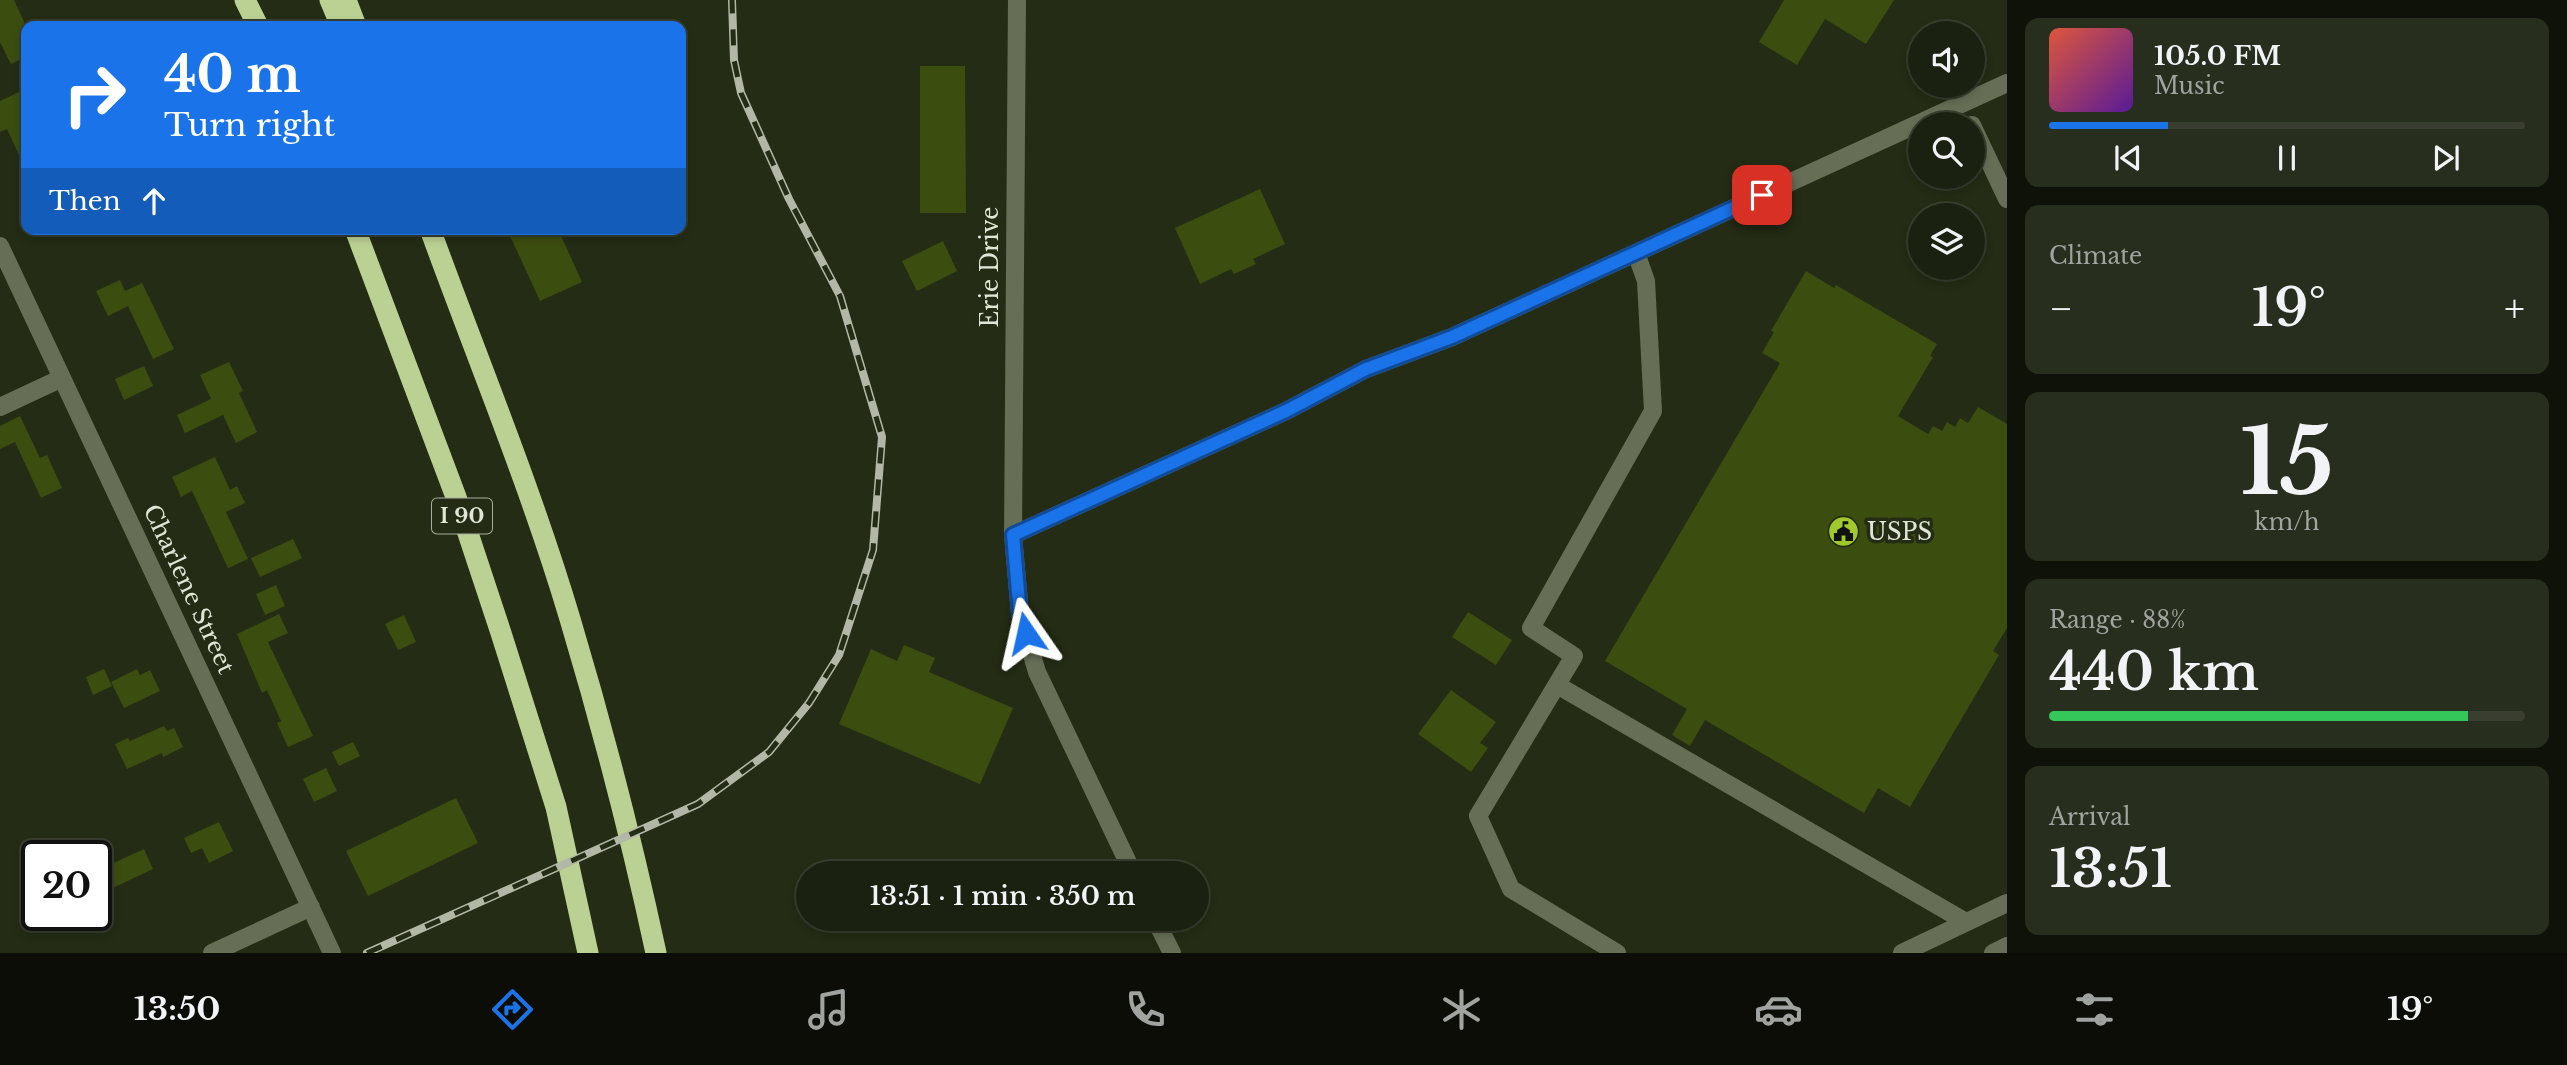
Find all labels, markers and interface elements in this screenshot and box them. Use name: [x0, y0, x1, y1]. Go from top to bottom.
map controls: [1908, 21, 1985, 280]
button: sound: [1908, 21, 1985, 98]
text: 105.0 FM: [2154, 40, 2281, 72]
text: 40 m: [164, 44, 301, 105]
icon: right: [49, 49, 140, 140]
text: Music: [2154, 72, 2225, 100]
text: Turn right: [164, 105, 335, 145]
button: search: [1908, 112, 1985, 189]
icon: previous: [2109, 139, 2147, 177]
icon: pause: [2268, 139, 2306, 177]
icon: next: [2427, 139, 2465, 177]
pin: [1732, 165, 1792, 225]
icon: arrive: [1743, 176, 1781, 214]
icon: ahead: [135, 182, 173, 220]
text: Then: [49, 185, 121, 217]
button: layers: [1908, 203, 1985, 280]
street label: Erie Drive: [976, 206, 1004, 328]
text: Climate: [2049, 242, 2142, 270]
text: 19°: [2251, 276, 2326, 340]
text: −: [2049, 285, 2073, 332]
text: +: [2504, 285, 2525, 332]
text: 15: [2240, 406, 2334, 519]
road number: I 90: [432, 498, 492, 534]
street label: Charlene Street: [138, 500, 241, 678]
text: km/h: [2254, 508, 2320, 536]
public building icon: USPS: [1827, 515, 1861, 549]
place label: USPS: [1867, 518, 1932, 546]
position arrow: [989, 596, 1063, 670]
text: Range · 88%: [2049, 606, 2186, 634]
text: 440 km: [2049, 640, 2259, 704]
text: Arrival: [2049, 803, 2130, 831]
text: 13:51: [2049, 837, 2173, 901]
speed limit sign: 20: [21, 840, 112, 931]
text: 13:51 · 1 min · 350 m: [869, 880, 1136, 912]
icon: directions: [488, 985, 537, 1034]
icon: music: [804, 985, 853, 1034]
icon: phone: [1121, 985, 1170, 1034]
icon: climate: [1437, 985, 1486, 1034]
icon: car: [1754, 985, 1803, 1034]
icon: filters: [2070, 985, 2119, 1034]
text: 13:50: [134, 989, 220, 1029]
text: 19°: [2387, 989, 2433, 1029]

